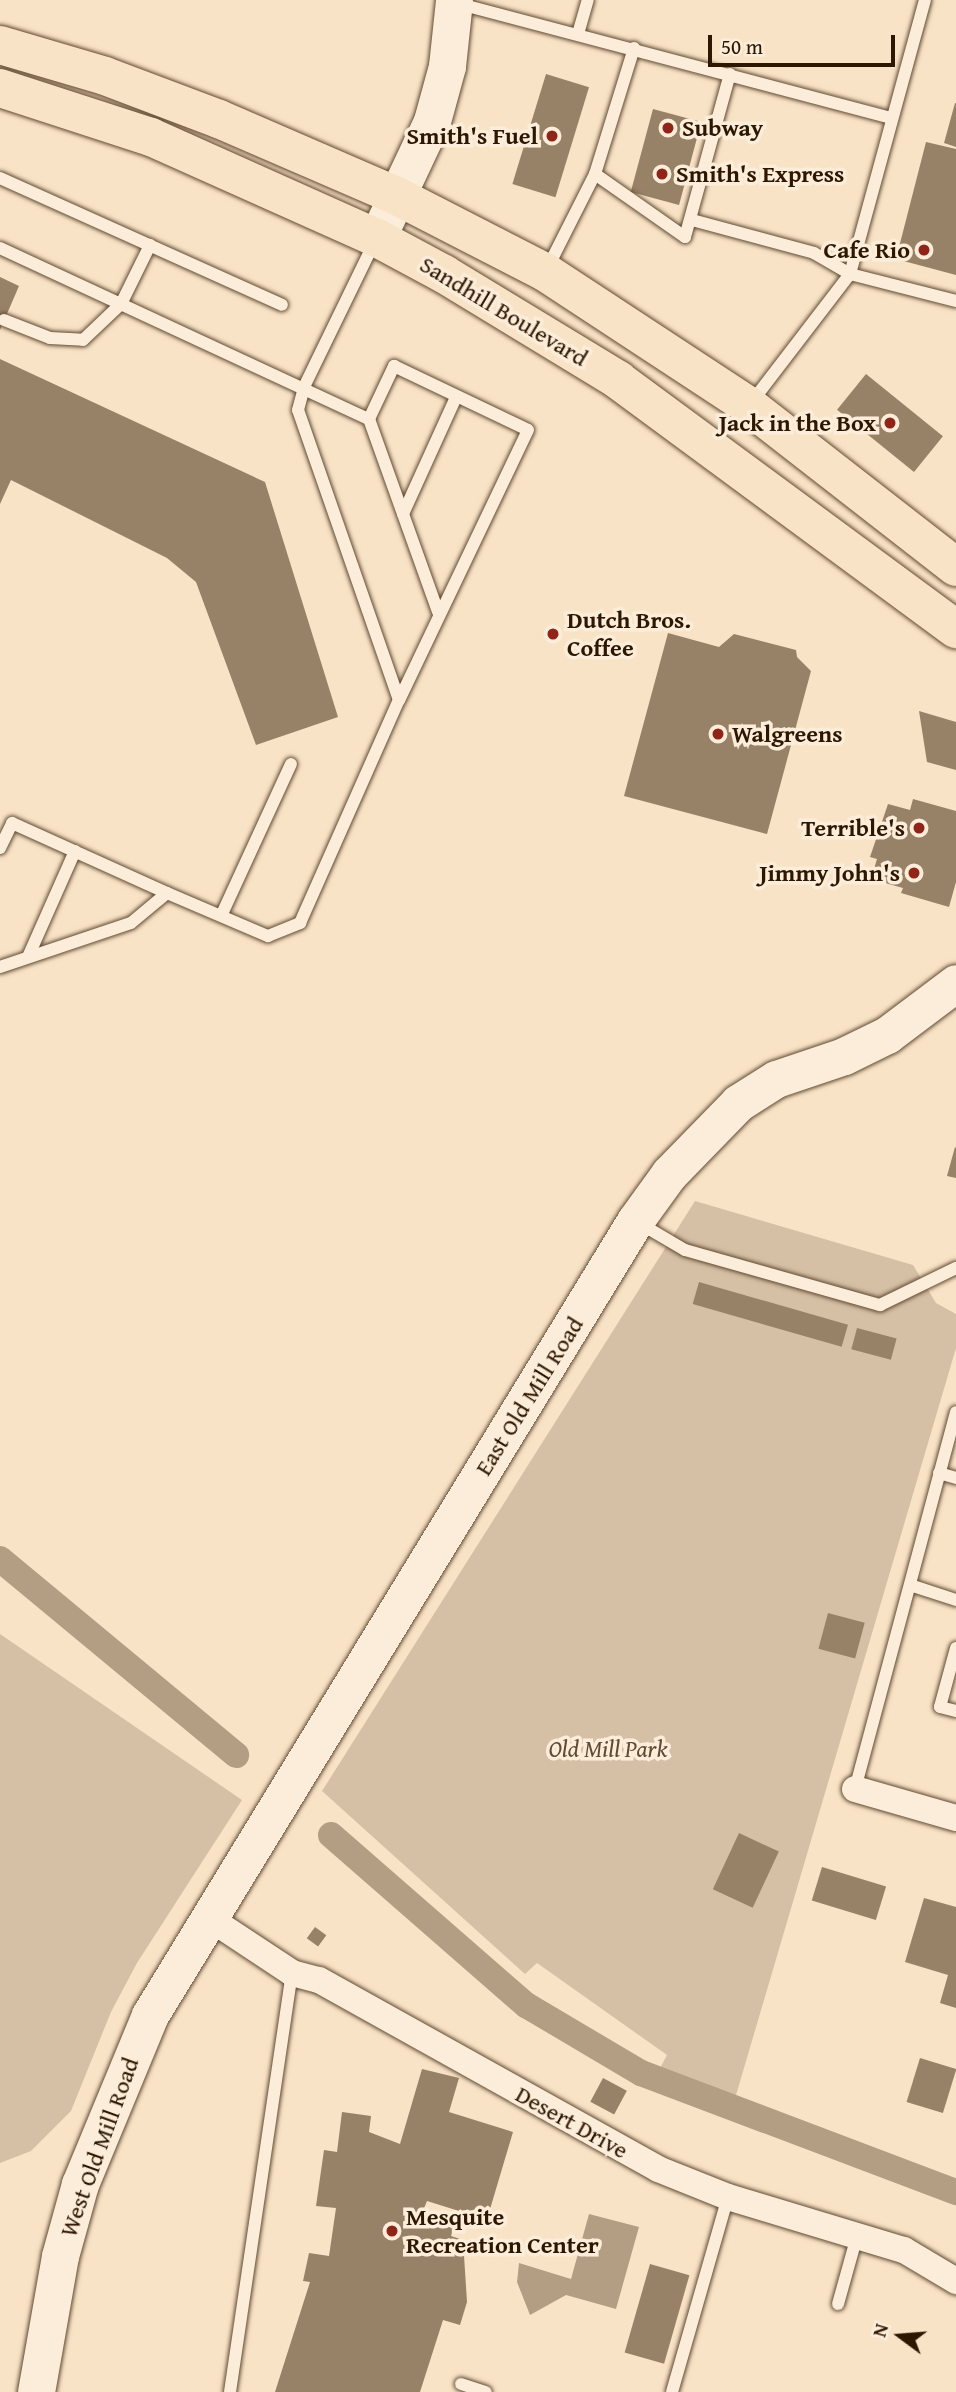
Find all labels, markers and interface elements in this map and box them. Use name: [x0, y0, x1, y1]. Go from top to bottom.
scale bar: [711, 21, 898, 65]
text: 50 m: [721, 31, 763, 62]
place label: Subway: [682, 114, 763, 142]
marker: Subway: [660, 120, 676, 136]
place label: Smith's Fuel: [406, 122, 538, 150]
marker: Smith's Fuel: [544, 128, 560, 144]
place label: Smith's Express: [676, 160, 844, 188]
marker: Smith's Express: [654, 166, 670, 182]
place label: Cafe Rio: [824, 236, 910, 264]
marker: Cafe Rio: [916, 242, 932, 258]
street label: Sandhill Boulevard: [415, 250, 593, 372]
place label: Jack in the Box: [719, 409, 876, 437]
marker: Jack in the Box: [882, 415, 898, 431]
place label: Dutch Bros. Coffee: [567, 606, 691, 662]
marker: Dutch Bros. Coffee: [545, 626, 561, 642]
place label: Walgreens: [732, 720, 843, 748]
marker: Walgreens: [710, 726, 726, 742]
place label: Terrible's: [801, 814, 905, 842]
marker: Terrible's: [911, 820, 927, 836]
place label: Jimmy John's: [759, 859, 900, 887]
marker: Jimmy John's: [906, 865, 922, 881]
street label: East Old Mill Road: [469, 1311, 589, 1481]
park label: Old Mill Park: [548, 1735, 668, 1763]
street label: West Old Mill Road: [53, 2053, 145, 2241]
street label: Desert Drive: [511, 2079, 633, 2165]
place label: Mesquite Recreation Center: [406, 2203, 599, 2259]
marker: Mesquite Recreation Center: [384, 2223, 400, 2239]
north arrow: [865, 2301, 935, 2371]
text: N: [865, 2320, 895, 2340]

